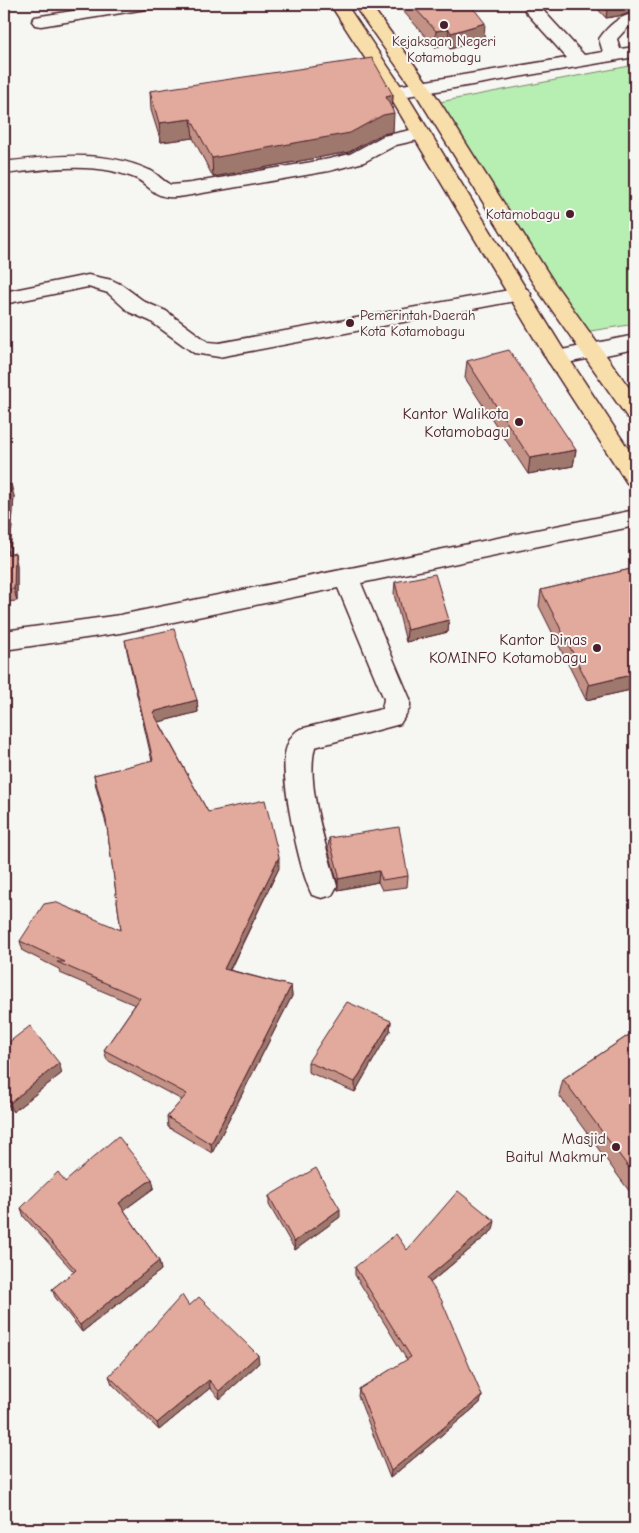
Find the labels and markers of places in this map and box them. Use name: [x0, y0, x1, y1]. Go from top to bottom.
marker: Kejaksaan Negeri Kotamobagu: [438, 19, 450, 31]
place label: Kejaksaan Negeri Kotamobagu: [392, 33, 496, 66]
place label: Kotamobagu: [486, 206, 560, 223]
marker: Kotamobagu: [564, 208, 576, 220]
place label: Pemerintah Daerah Kota Kotamobagu: [360, 307, 475, 340]
marker: Pemerintah Daerah Kota Kotamobagu: [344, 317, 356, 329]
place label: Kantor Walikota Kotamobagu: [402, 405, 509, 441]
marker: Kantor Walikota Kotamobagu: [513, 416, 525, 428]
place label: Kantor Dinas KOMINFO Kotamobagu: [429, 631, 587, 667]
marker: Kantor Dinas KOMINFO Kotamobagu: [591, 642, 603, 654]
place label: Masjid Baitul Makmur: [505, 1130, 607, 1166]
marker: Masjid Baitul Makmur: [610, 1141, 622, 1153]

